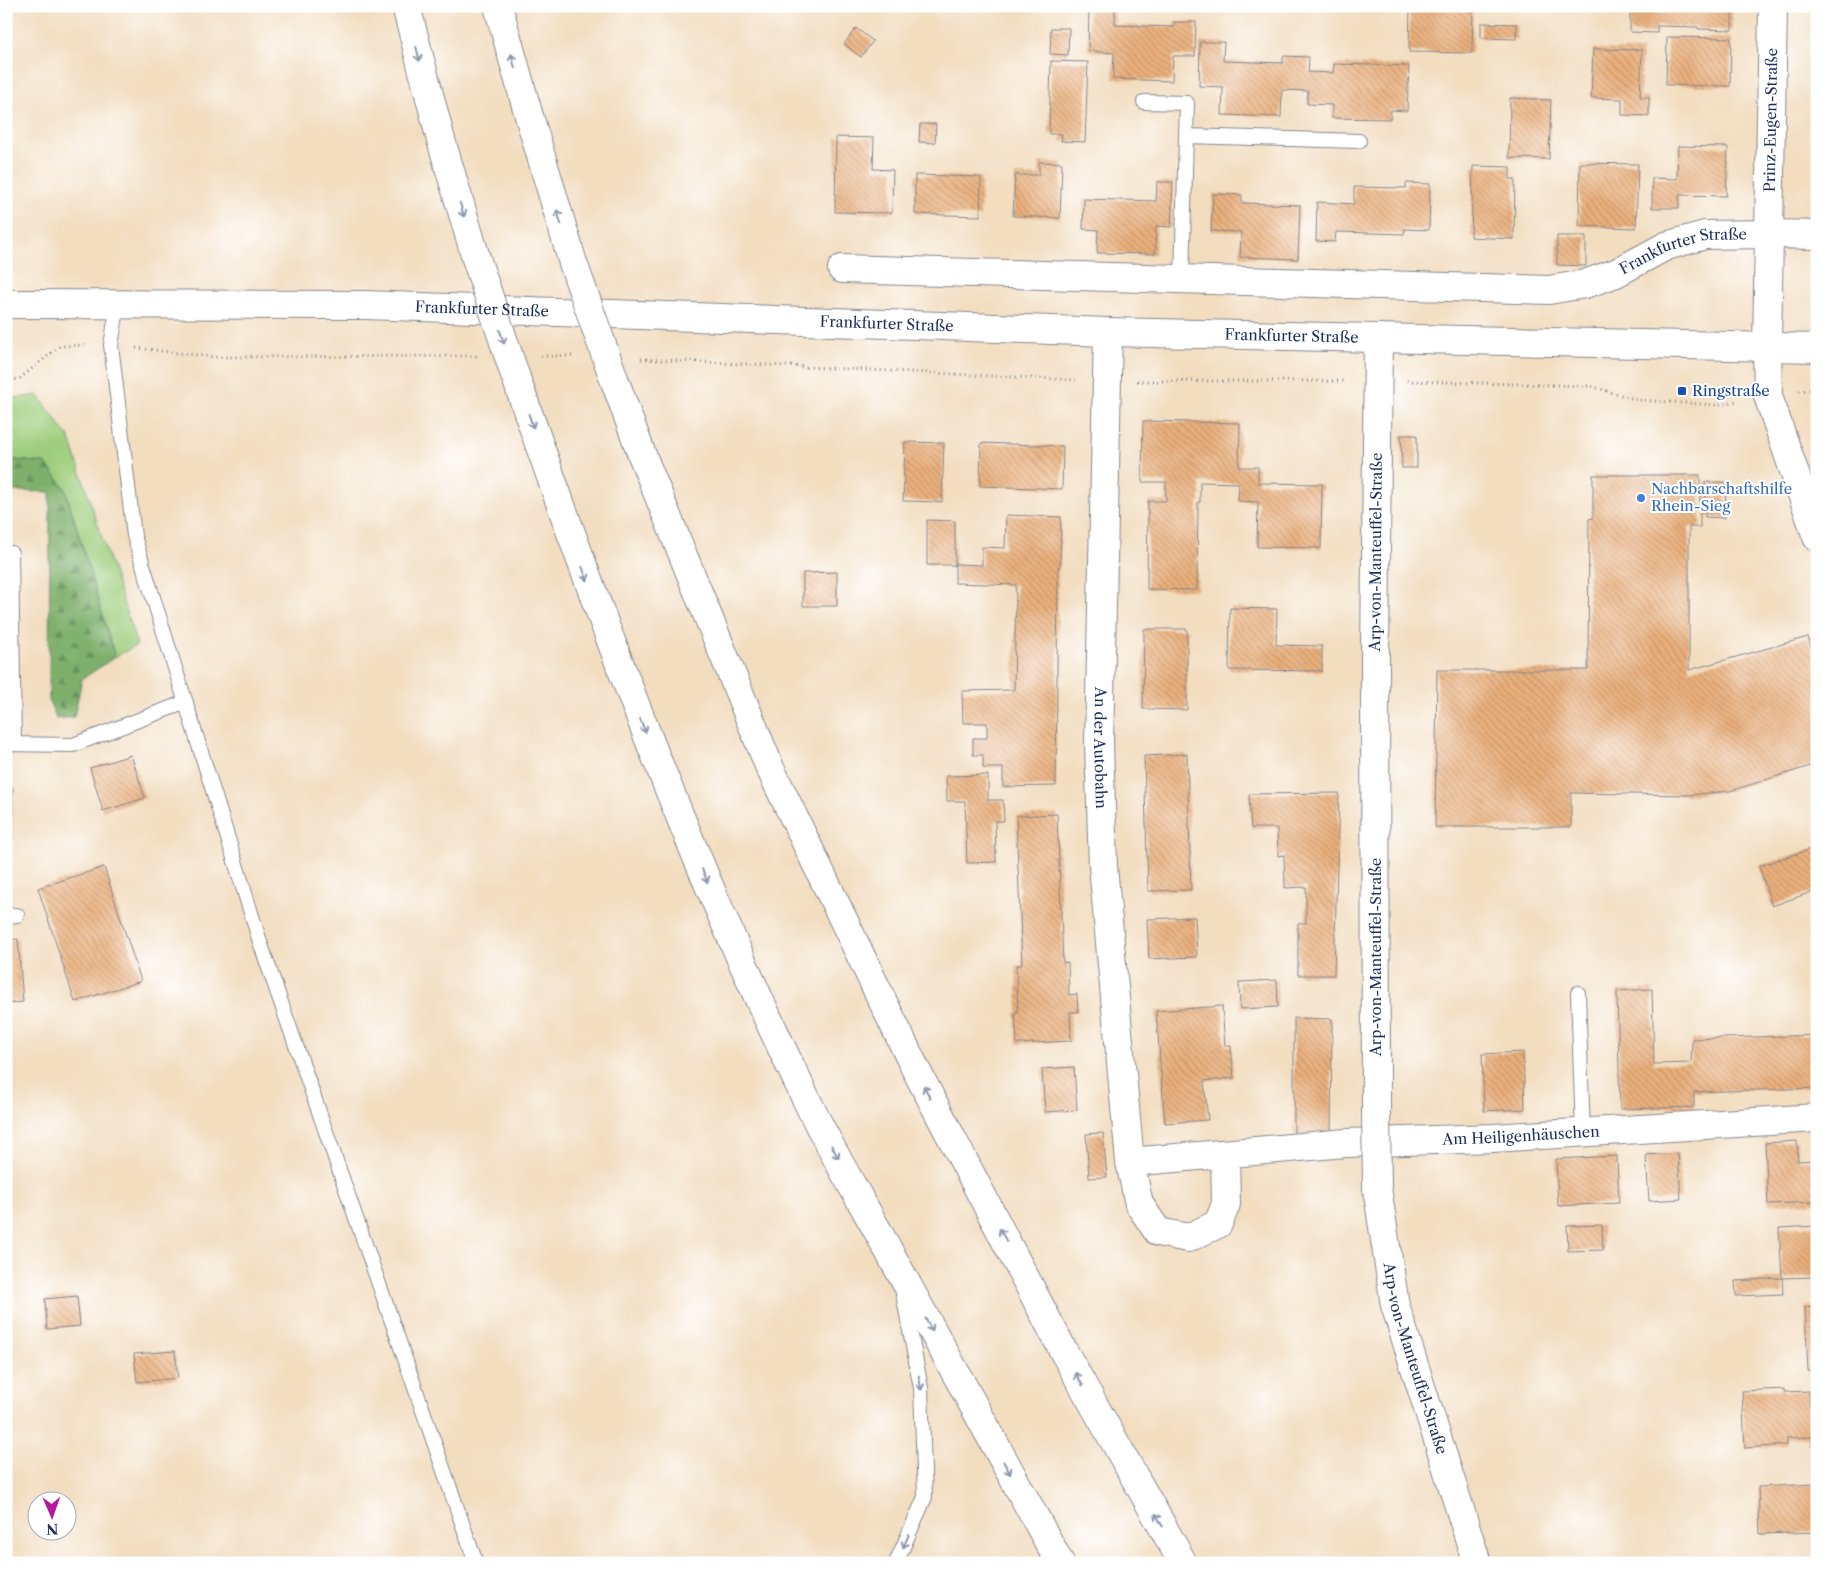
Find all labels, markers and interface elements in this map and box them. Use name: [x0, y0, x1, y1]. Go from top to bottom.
one-way arrow: [414, 45, 423, 61]
street label: Prinz-Eugen-Straße: [1760, 48, 1781, 192]
one-way arrow: [508, 53, 517, 69]
one-way arrow: [457, 202, 467, 218]
one-way arrow: [554, 209, 563, 225]
street label: Frankfurter Straße: [1616, 224, 1747, 278]
street label: Frankfurter Straße: [415, 297, 549, 321]
street label: Frankfurter Straße: [819, 312, 954, 335]
street label: Frankfurter Straße: [1224, 325, 1359, 347]
one-way arrow: [498, 329, 508, 345]
place label: Ringstraße: [1692, 381, 1770, 400]
marker: Ringstraße: [1676, 385, 1688, 397]
one-way arrow: [526, 412, 536, 428]
street label: Arp-von-Manteuffel-Straße: [1365, 453, 1386, 652]
place label: Nachbarschaftshilfe Rhein-Sieg: [1651, 479, 1792, 515]
marker: Nachbarschaftshilfe Rhein-Sieg: [1635, 492, 1647, 504]
one-way arrow: [581, 566, 590, 581]
street label: An der Autobahn: [1090, 686, 1111, 810]
one-way arrow: [639, 717, 648, 733]
street label: Arp-von-Manteuffel-Straße: [1366, 858, 1385, 1057]
one-way arrow: [701, 868, 711, 883]
one-way arrow: [922, 1084, 932, 1099]
street label: Am Heiligenhäuschen: [1441, 1121, 1601, 1149]
one-way arrow: [830, 1144, 840, 1158]
one-way arrow: [998, 1228, 1008, 1243]
street label: Arp-von-Manteuffel-Straße: [1379, 1260, 1452, 1456]
one-way arrow: [925, 1317, 935, 1332]
one-way arrow: [1074, 1372, 1084, 1386]
one-way arrow: [915, 1374, 925, 1390]
one-way arrow: [1003, 1460, 1013, 1474]
north arrow: [28, 1492, 78, 1542]
one-way arrow: [1154, 1513, 1164, 1528]
text: N: [46, 1520, 59, 1538]
one-way arrow: [900, 1533, 910, 1548]

